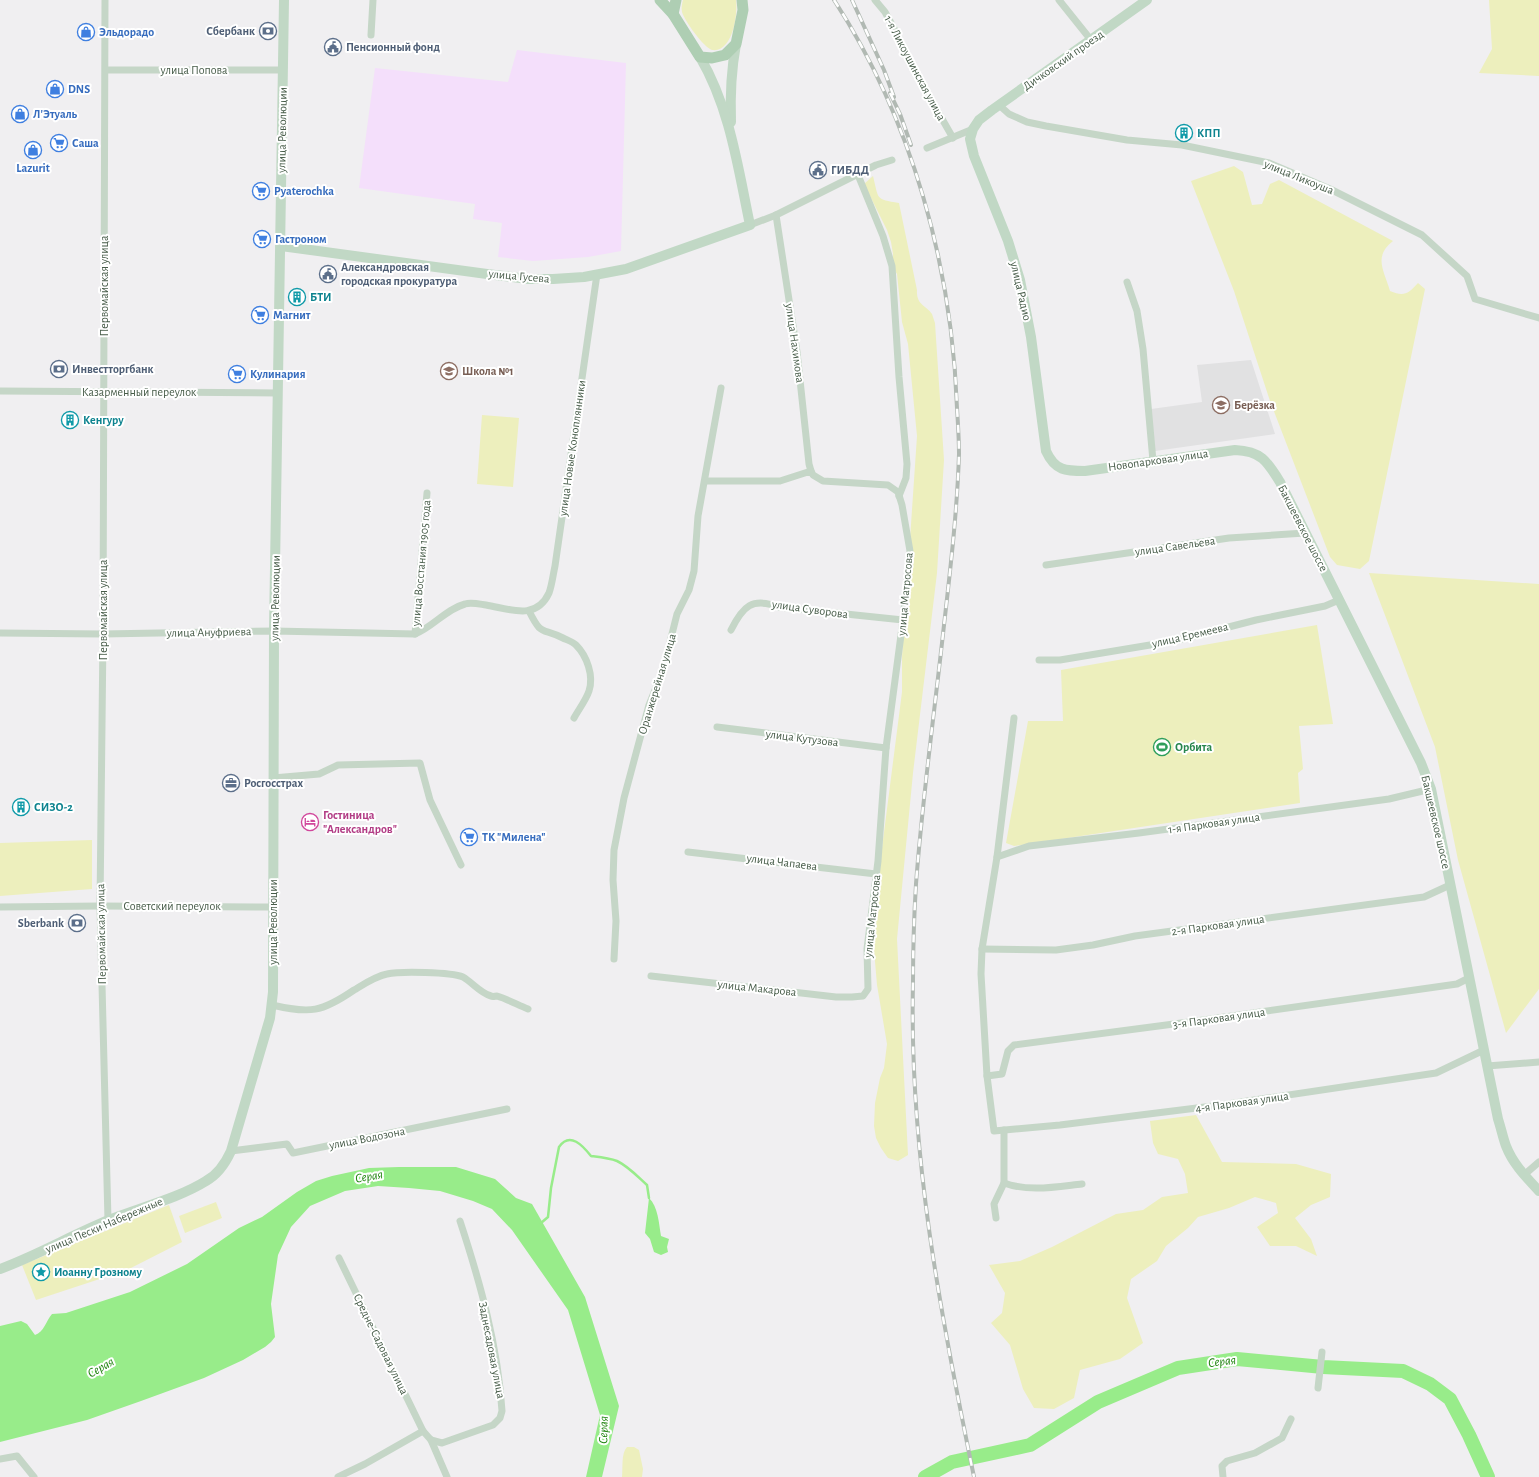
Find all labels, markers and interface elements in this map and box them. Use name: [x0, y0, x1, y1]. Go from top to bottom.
street label: 1-я Ликоушинская улица: [881, 13, 948, 123]
bank icon: Сбербанк: [258, 21, 278, 41]
shop icon: Эльдорадо: [76, 22, 96, 42]
place label: Сбербанк: [206, 25, 255, 37]
place label: Эльдорадо: [99, 26, 154, 38]
street label: Дичковский проезд: [1020, 28, 1106, 92]
public building icon: Пенсионный фонд: [323, 37, 343, 57]
place label: Пенсионный фонд: [346, 41, 440, 53]
street label: улица Попова: [160, 64, 228, 77]
shop icon: DNS: [45, 79, 65, 99]
place label: DNS: [68, 83, 90, 95]
street label: улица Революции: [275, 87, 290, 174]
shop icon: Л'Этуаль: [10, 104, 30, 124]
place label: Л'Этуаль: [33, 108, 78, 121]
building icon: КПП: [1174, 123, 1194, 143]
place label: КПП: [1197, 127, 1221, 139]
supermarket icon: Саша: [49, 133, 69, 153]
place label: Саша: [72, 137, 99, 149]
shop icon: Lazurit: [23, 140, 43, 160]
street label: улица Ликоуша: [1261, 157, 1336, 198]
public building icon: ГИБДД: [808, 160, 828, 180]
place label: Lazurit: [16, 162, 50, 174]
place label: ГИБДД: [831, 164, 869, 176]
supermarket icon: Pyaterochka: [251, 181, 271, 201]
place label: Pyaterochka: [274, 185, 334, 198]
supermarket icon: Гастроном: [252, 229, 272, 249]
place label: Гастроном: [275, 233, 327, 245]
street label: Первомайская улица: [98, 235, 111, 337]
street label: улица Радио: [1007, 259, 1034, 322]
place label: Александровская городская прокуратура: [341, 261, 458, 288]
public building icon: Александровская городская прокуратура: [318, 264, 338, 284]
street label: улица Гусева: [487, 267, 550, 286]
building icon: БТИ: [287, 287, 307, 307]
place label: БТИ: [310, 291, 332, 303]
street label: улица Нахимова: [782, 302, 807, 384]
supermarket icon: Магнит: [250, 305, 270, 325]
place label: Магнит: [273, 309, 311, 321]
bank icon: Инвестторгбанк: [49, 359, 69, 379]
school or university icon: Школа №1: [439, 361, 459, 381]
place label: Инвестторгбанк: [72, 363, 154, 375]
supermarket icon: Кулинария: [227, 364, 247, 384]
place label: Школа №1: [462, 365, 514, 377]
place label: Кулинария: [250, 368, 306, 381]
street label: улица Новые Коноплянники: [556, 379, 588, 518]
street label: Казарменный переулок: [82, 386, 197, 399]
school or university icon: Берёзка: [1211, 395, 1231, 415]
place label: Берёзка: [1234, 399, 1275, 411]
building icon: Кенгуру: [60, 410, 80, 430]
place label: Кенгуру: [83, 414, 124, 427]
street label: Новопарковая улица: [1107, 447, 1210, 474]
street label: Бакшеевское шоссе: [1276, 483, 1330, 573]
street label: улица Восстания 1905 года: [409, 499, 434, 628]
street label: улица Савельева: [1133, 534, 1217, 559]
street label: улица Матросова: [895, 551, 916, 637]
street label: улица Революции: [268, 555, 283, 642]
street label: Первомайская улица: [97, 559, 110, 661]
street label: улица Суворова: [770, 598, 849, 621]
street label: улица Еремеева: [1150, 620, 1230, 651]
street label: улица Ануфриева: [165, 625, 252, 640]
street label: Оранжерейная улица: [636, 632, 679, 736]
street label: улица Кутузова: [764, 727, 840, 749]
sports icon: Орбита: [1152, 737, 1172, 757]
place label: Орбита: [1175, 741, 1213, 753]
office icon: Росгосстрах: [221, 773, 241, 793]
street label: Бакшеевское шоссе: [1419, 774, 1453, 870]
place label: Росгосстрах: [244, 777, 303, 789]
building icon: СИЗО-2: [11, 797, 31, 817]
place label: СИЗО-2: [34, 801, 73, 813]
place label: Гостиница "Александров": [323, 809, 397, 835]
street label: 1-я Парковая улица: [1167, 811, 1261, 836]
hotel icon: Гостиница "Александров": [300, 812, 320, 832]
supermarket icon: ТК "Милена": [459, 827, 479, 847]
place label: ТК "Милена": [482, 831, 546, 843]
street label: улица Чапаева: [745, 852, 818, 873]
street label: улица Матросова: [862, 873, 883, 959]
street label: улица Революции: [267, 879, 280, 966]
street label: Первомайская улица: [94, 883, 109, 985]
street label: Советский переулок: [123, 900, 221, 913]
street label: 2-я Парковая улица: [1171, 912, 1266, 938]
bank icon: Sberbank: [67, 913, 87, 933]
place label: Sberbank: [18, 917, 64, 929]
street label: улица Макарова: [716, 978, 798, 999]
street label: 3-я Парковая улица: [1172, 1005, 1267, 1031]
street label: 4-я Парковая улица: [1195, 1089, 1290, 1115]
street label: улица Водозона: [327, 1125, 407, 1152]
water label: Серая: [354, 1168, 384, 1186]
street label: улица Пески Набережные: [43, 1195, 165, 1256]
place icon: Иоанну Грозному: [31, 1262, 51, 1282]
place label: Иоанну Грозному: [54, 1266, 143, 1279]
street label: Средне-Садовая улица: [350, 1292, 411, 1397]
street label: Заднесадовая улица: [476, 1301, 507, 1400]
water label: Серая: [1207, 1354, 1237, 1370]
water label: Серая: [86, 1355, 116, 1381]
water label: Серая: [597, 1416, 611, 1444]

